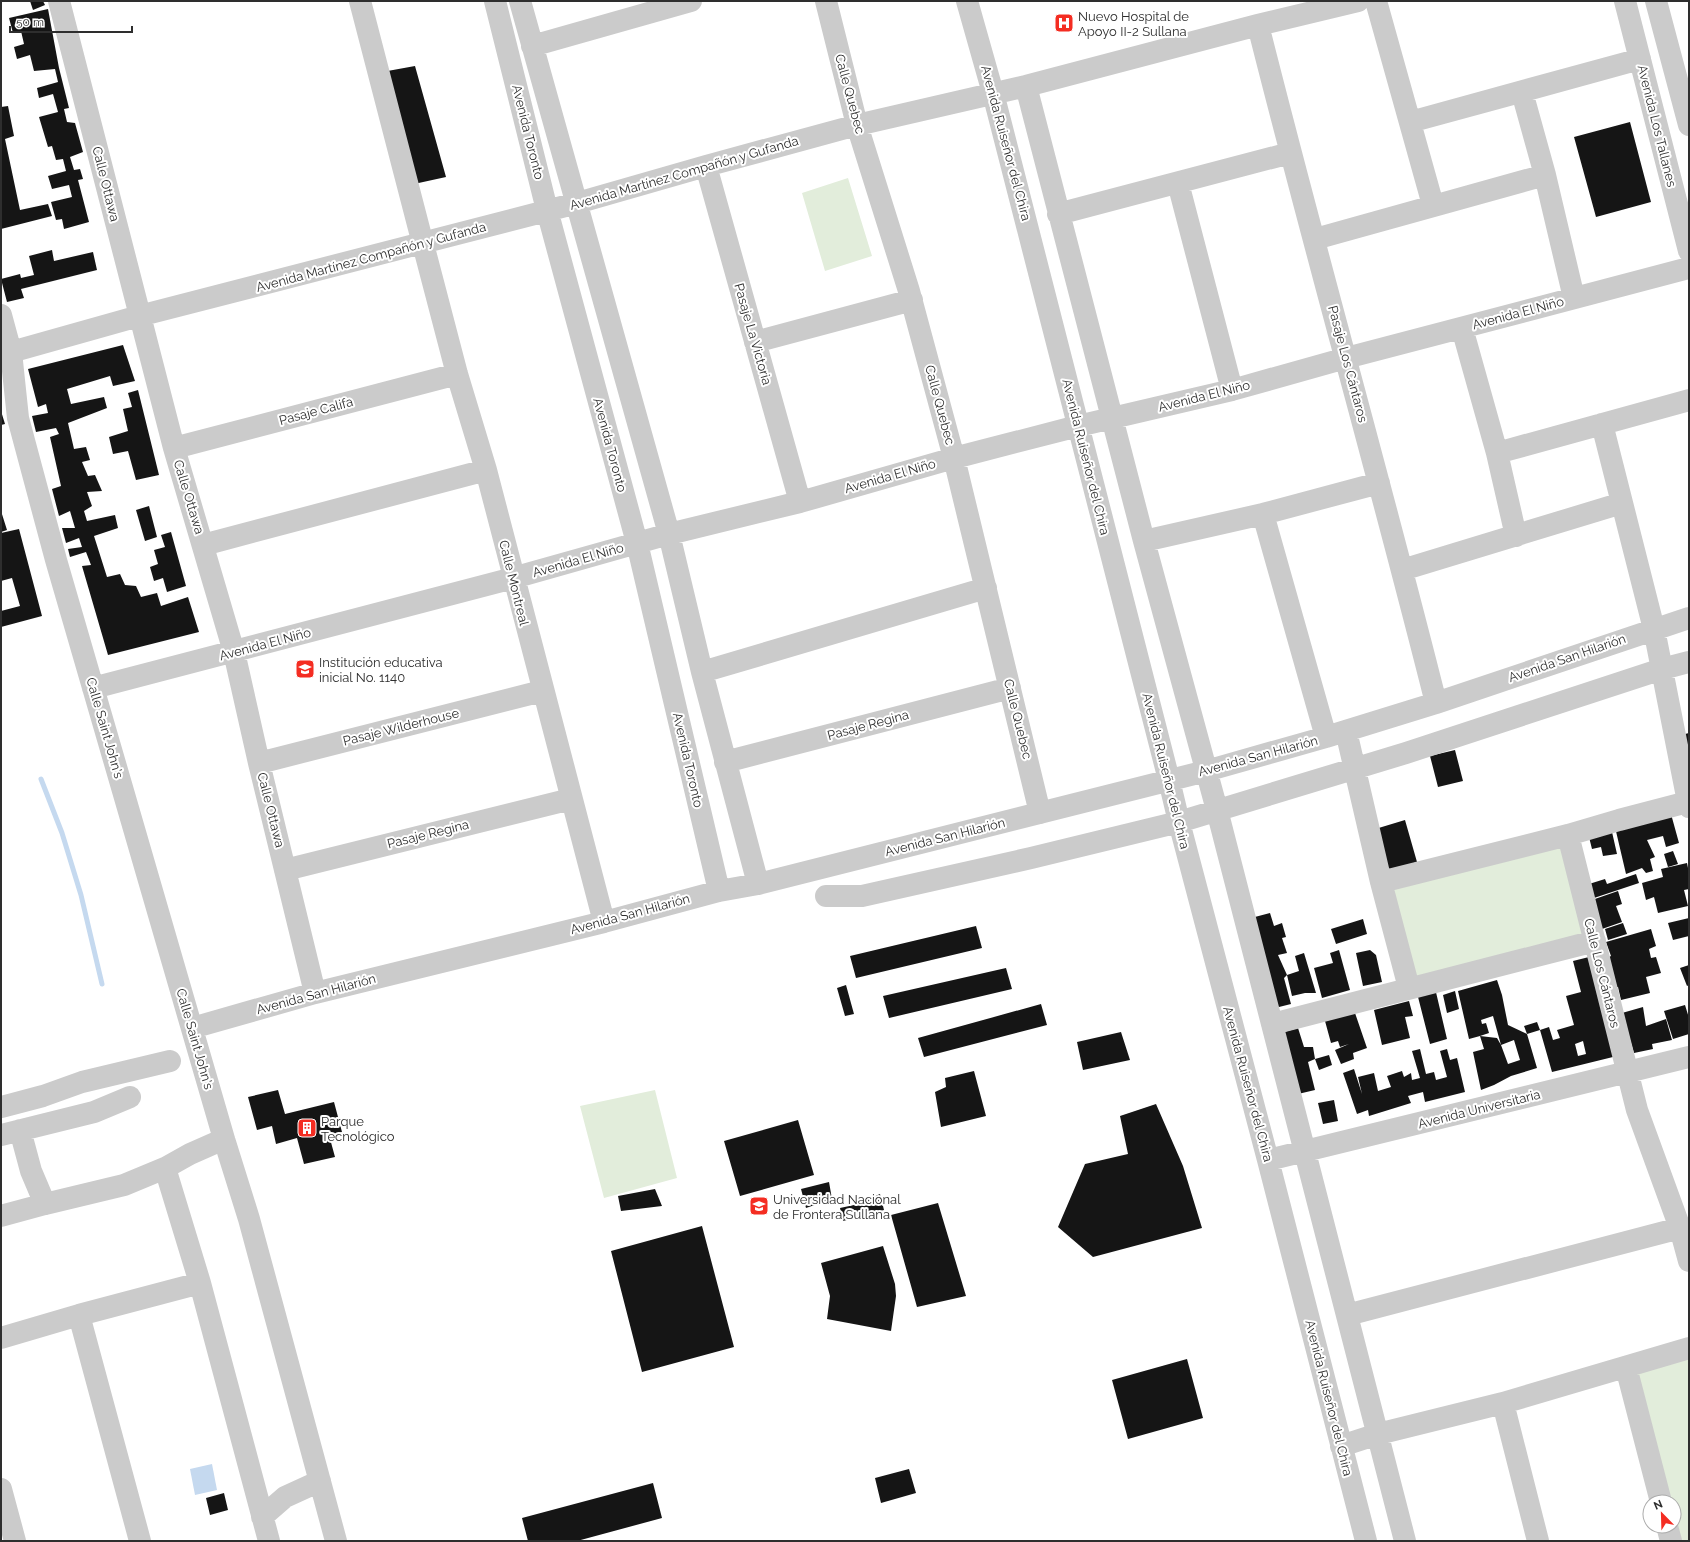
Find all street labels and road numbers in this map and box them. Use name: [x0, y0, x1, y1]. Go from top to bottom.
street label: Calle Quebec: [832, 53, 868, 135]
street label: Avenida Los Tallanes: [1635, 63, 1679, 189]
street label: Avenida Ruiseñor del Chira: [978, 64, 1034, 222]
street label: Avenida Toronto: [509, 83, 547, 181]
street label: Avenida Martínez Compañón y Gufanda: [568, 133, 800, 213]
street label: Calle Ottawa: [89, 145, 123, 223]
street label: Avenida Martínez Compañón y Gufanda: [254, 219, 488, 295]
street label: Pasaje La Victoria: [731, 281, 775, 387]
street label: Avenida El Niño: [1471, 294, 1566, 332]
street label: Pasaje Los Cántaros: [1325, 304, 1371, 424]
street label: Calle Quebec: [922, 364, 958, 446]
street label: Avenida Ruiseñor del Chira: [1059, 377, 1113, 537]
street label: Avenida El Niño: [1157, 377, 1252, 415]
street label: Pasaje Califa: [277, 394, 355, 428]
street label: Avenida Toronto: [590, 396, 630, 494]
street label: Avenida El Niño: [843, 456, 938, 496]
street label: Calle Ottawa: [171, 458, 207, 536]
street label: Calle Montreal: [496, 539, 532, 628]
street label: Avenida El Niño: [531, 540, 626, 580]
street label: Avenida El Niño: [218, 625, 313, 663]
street label: Avenida San Hilarión: [1506, 631, 1628, 685]
street label: Calle Saint John's: [83, 676, 127, 780]
street label: Calle Quebec: [1001, 677, 1035, 761]
street label: Avenida Ruiseñor del Chira: [1139, 691, 1193, 851]
street label: Pasaje Wilderhouse: [341, 705, 461, 749]
street label: Pasaje Regina: [826, 707, 910, 743]
street label: Avenida Toronto: [670, 711, 706, 809]
street label: Avenida San Hilarión: [1197, 733, 1319, 779]
street label: Calle Ottawa: [254, 771, 288, 849]
street label: Avenida San Hilarión: [883, 815, 1007, 859]
street label: Pasaje Regina: [386, 817, 470, 851]
street label: Avenida San Hilarión: [569, 891, 691, 937]
street label: Calle Los Cántaros: [1581, 917, 1623, 1029]
street label: Avenida San Hilarión: [255, 971, 377, 1017]
street label: Calle Saint John's: [173, 987, 217, 1091]
street label: Avenida Ruiseñor del Chira: [1220, 1005, 1276, 1163]
street label: Avenida Universitaria: [1416, 1087, 1542, 1131]
street label: Avenida Ruiseñor del Chira: [1302, 1318, 1356, 1478]

